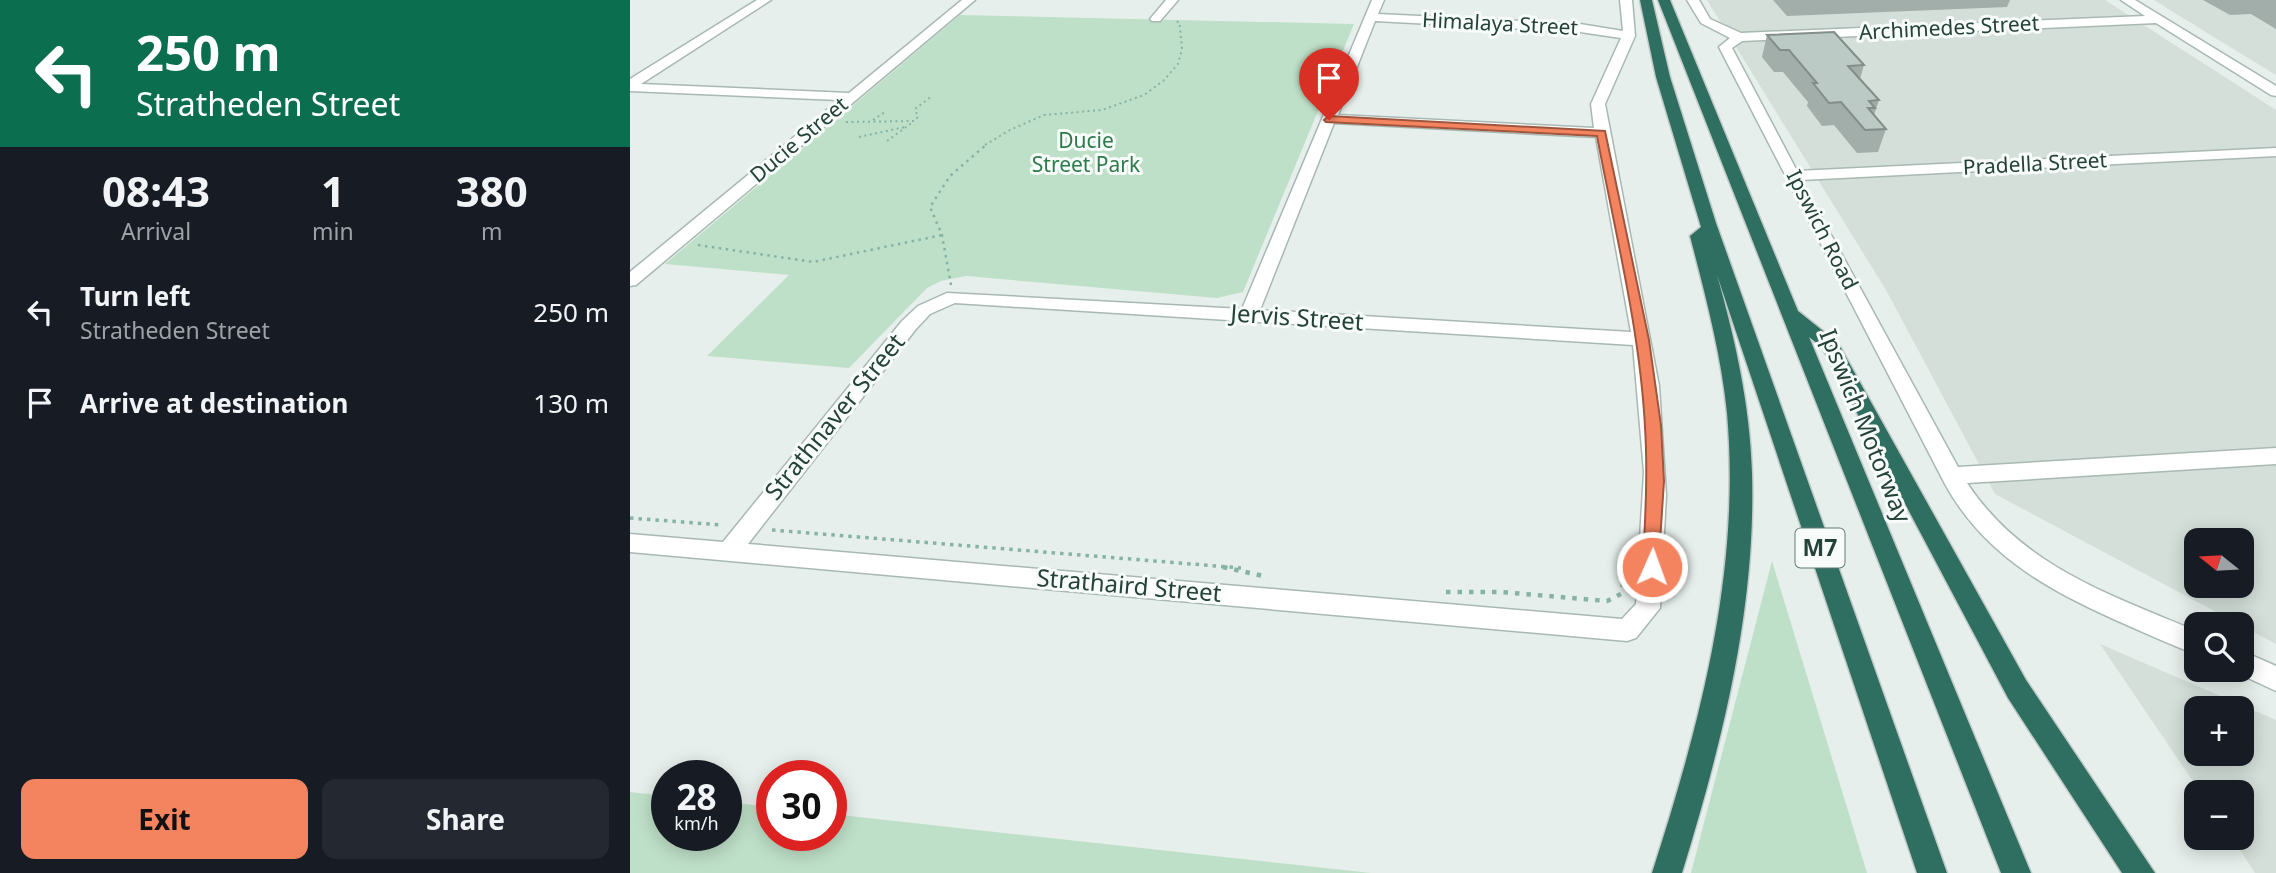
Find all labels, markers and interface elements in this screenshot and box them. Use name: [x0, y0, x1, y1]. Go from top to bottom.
street label: Himalaya Street: [1421, 5, 1579, 41]
street label: Archimedes Street: [1858, 8, 2040, 46]
text: 250 m: [136, 19, 281, 85]
icon: left: [21, 28, 112, 119]
pin: [1299, 48, 1359, 120]
icon: arrive: [1310, 59, 1348, 97]
text: Stratheden Street: [136, 82, 400, 125]
street label: Ducie Street: [743, 90, 854, 188]
park label: Ducie Street Park: [1032, 126, 1141, 178]
street label: Pradella Street: [1962, 145, 2108, 181]
text: 08:43: [102, 162, 210, 219]
text: 1: [321, 162, 345, 219]
text: 380: [456, 162, 528, 219]
street label: Ipswich Road: [1781, 165, 1865, 294]
text: Arrival: [121, 215, 191, 247]
text: min: [312, 215, 354, 247]
text: m: [481, 215, 503, 247]
text: Turn left: [80, 278, 191, 314]
icon: left: [21, 293, 59, 331]
text: 250 m: [533, 294, 609, 330]
street label: Jervis Street: [1228, 295, 1365, 338]
text: Stratheden Street: [80, 314, 270, 346]
street label: Ipswich Motorway: [1813, 324, 1921, 528]
street label: Strathnaver Street: [756, 326, 912, 506]
icon: arrive: [21, 384, 59, 422]
text: Arrive at destination: [80, 385, 349, 421]
text: 130 m: [533, 385, 609, 421]
road number: M7: [1796, 528, 1844, 568]
north arrow: [2184, 528, 2254, 598]
map controls: [2184, 528, 2254, 850]
position arrow: [1615, 530, 1689, 604]
street label: Strathaird Street: [1035, 560, 1223, 609]
button: search: [2184, 612, 2254, 682]
button: +: [2184, 696, 2254, 766]
speed limit sign: 30: [756, 760, 847, 851]
text: 28: [676, 773, 717, 820]
button: Exit: [21, 779, 308, 859]
button: Share: [322, 779, 609, 859]
button: −: [2184, 780, 2254, 850]
text: km/h: [674, 811, 719, 835]

